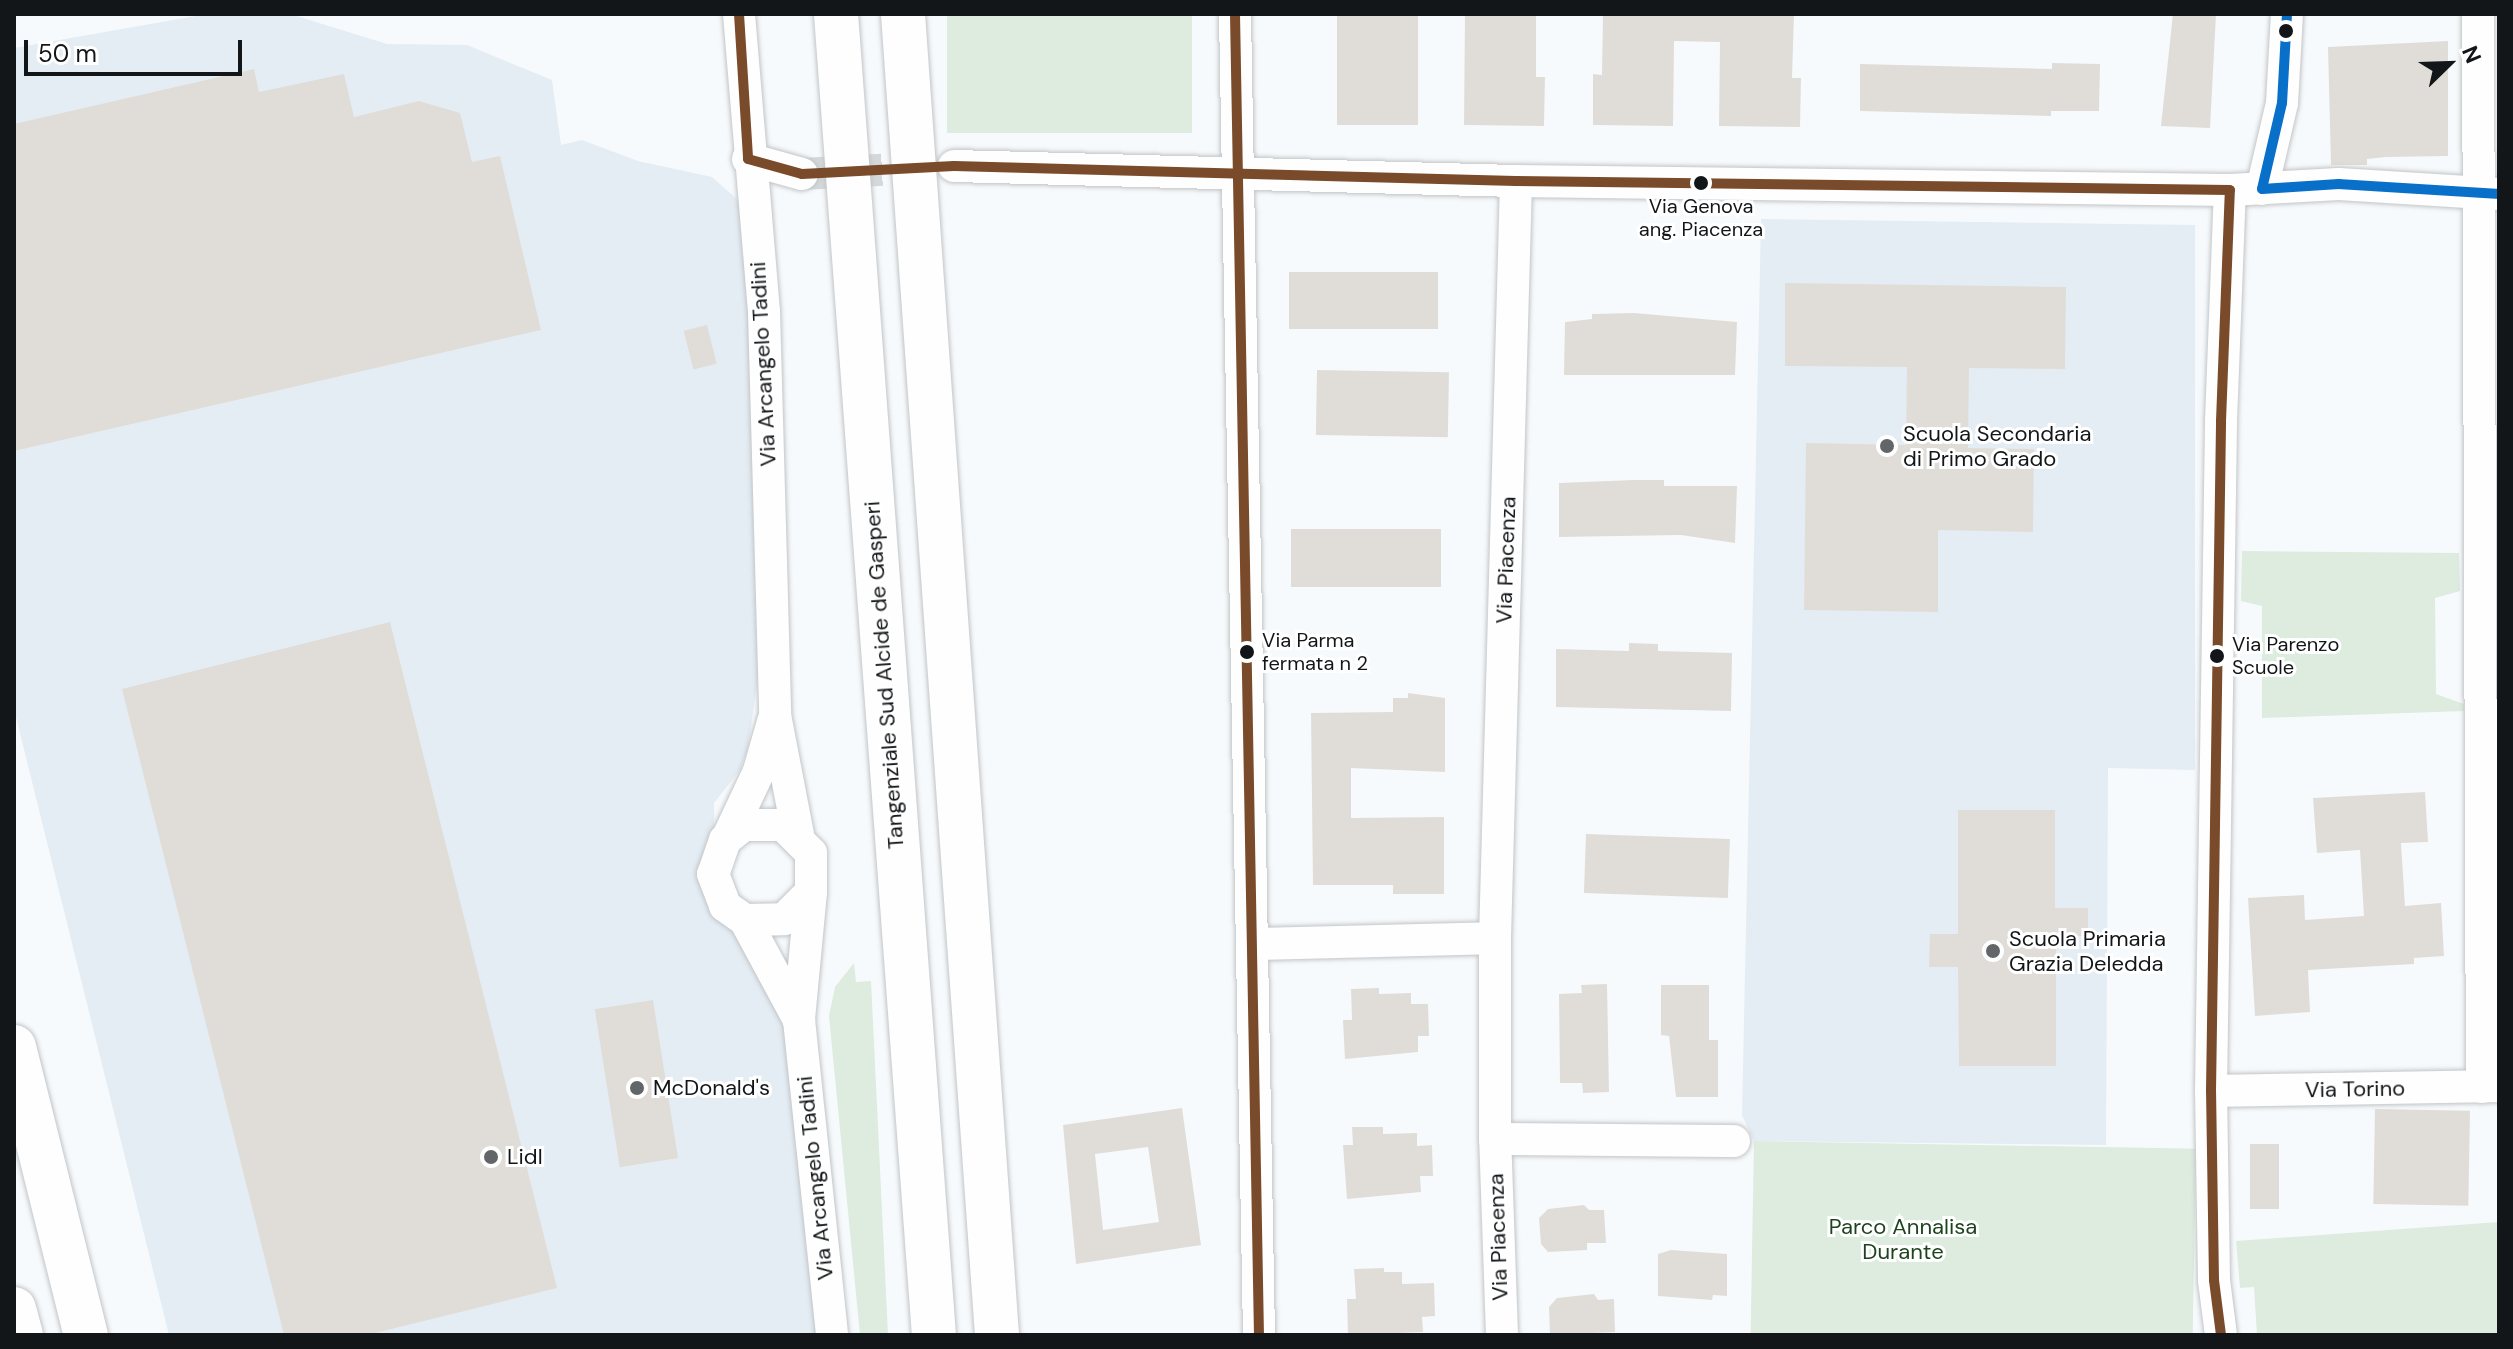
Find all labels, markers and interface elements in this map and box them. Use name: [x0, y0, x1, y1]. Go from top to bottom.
unlabelled marker: [2278, 23, 2294, 39]
scale bar: [28, 24, 246, 74]
north arrow: [2409, 24, 2489, 104]
text: 50 m: [38, 38, 97, 69]
text: N: [2455, 41, 2488, 67]
marker: Via Genova ang. Piacenza: [1693, 175, 1709, 191]
place label: Via Genova ang. Piacenza: [1639, 194, 1763, 241]
street label: Via Arcangelo Tadini: [744, 261, 782, 467]
place label: Scuola Secondaria di Primo Grado: [1903, 420, 2091, 472]
marker: Scuola Secondaria di Primo Grado: [1878, 437, 1896, 455]
street label: Via Piacenza: [1491, 496, 1521, 624]
street label: Tangenziale Sud Alcide de Gasperi: [859, 500, 909, 850]
place label: Via Parma fermata n 2: [1262, 628, 1368, 675]
place label: Via Parenzo Scuole: [2232, 632, 2339, 679]
marker: Via Parma fermata n 2: [1239, 644, 1255, 660]
marker: Via Parenzo Scuole: [2209, 648, 2225, 664]
place label: Scuola Primaria Grazia Deledda: [2009, 925, 2166, 976]
marker: Scuola Primaria Grazia Deledda: [1984, 942, 2002, 960]
place label: McDonald's: [653, 1075, 770, 1101]
street label: Via Arcangelo Tadini: [791, 1075, 839, 1281]
street label: Via Torino: [2305, 1075, 2405, 1103]
marker: McDonald's: [628, 1079, 646, 1097]
place label: Lidl: [507, 1144, 543, 1170]
marker: Lidl: [482, 1148, 500, 1166]
street label: Via Piacenza: [1483, 1173, 1513, 1301]
park label: Parco Annalisa Durante: [1829, 1213, 1977, 1264]

